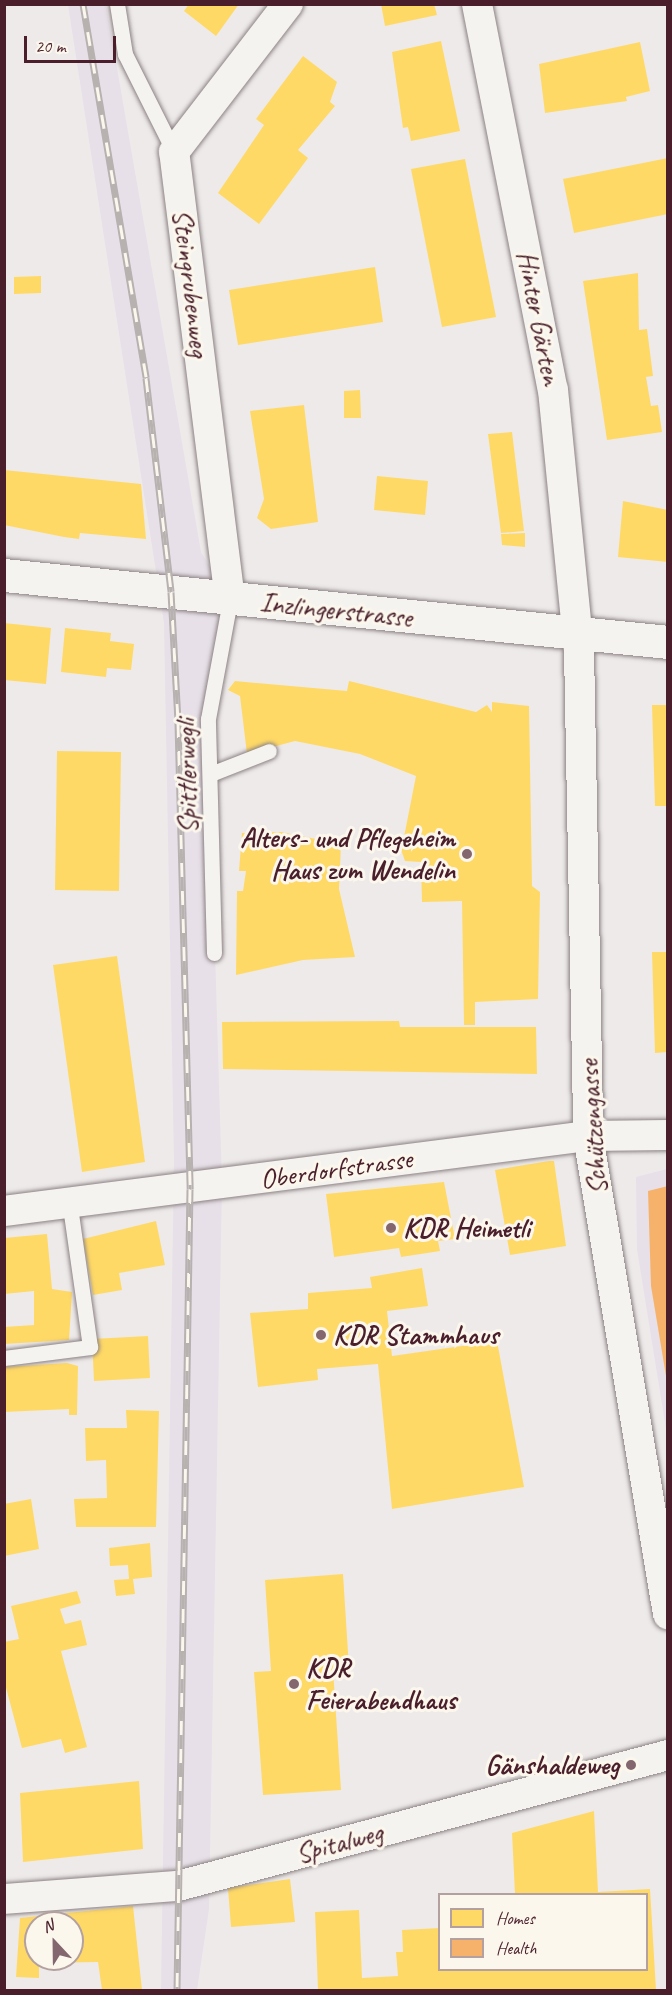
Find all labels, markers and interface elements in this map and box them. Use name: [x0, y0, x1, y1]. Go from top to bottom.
scale bar: [27, 24, 118, 62]
text: 20 m: [35, 35, 66, 57]
street label: Steingrubenweg: [165, 207, 217, 359]
street label: Hinter Gärten: [510, 248, 568, 388]
street label: Inzlingerstrasse: [258, 585, 414, 635]
street label: Spittlerwegli: [169, 718, 205, 834]
place label: Alters- und Pflegeheim Haus zum Wendelin: [241, 821, 455, 887]
marker: Alters- und Pflegeheim Haus zum Wendelin: [460, 847, 474, 861]
street label: Schützengasse: [572, 1058, 614, 1196]
street label: Oberdorfstrasse: [258, 1142, 414, 1196]
place label: KDR Heimetli: [403, 1211, 530, 1245]
marker: KDR Heimetli: [384, 1221, 398, 1235]
place label: KDR Stammhaus: [333, 1318, 498, 1352]
marker: KDR Stammhaus: [314, 1328, 328, 1342]
place label: KDR Feierabendhaus: [306, 1651, 456, 1717]
marker: KDR Feierabendhaus: [287, 1677, 301, 1691]
place label: Gänshaldeweg: [485, 1748, 619, 1782]
marker: Gänshaldeweg: [624, 1758, 638, 1772]
street label: Spitalweg: [292, 1815, 386, 1871]
legend: [438, 1893, 648, 1971]
text: Homes: [496, 1907, 535, 1929]
north arrow: [24, 1911, 84, 1971]
text: N: [40, 1915, 56, 1937]
text: Health: [496, 1937, 536, 1959]

